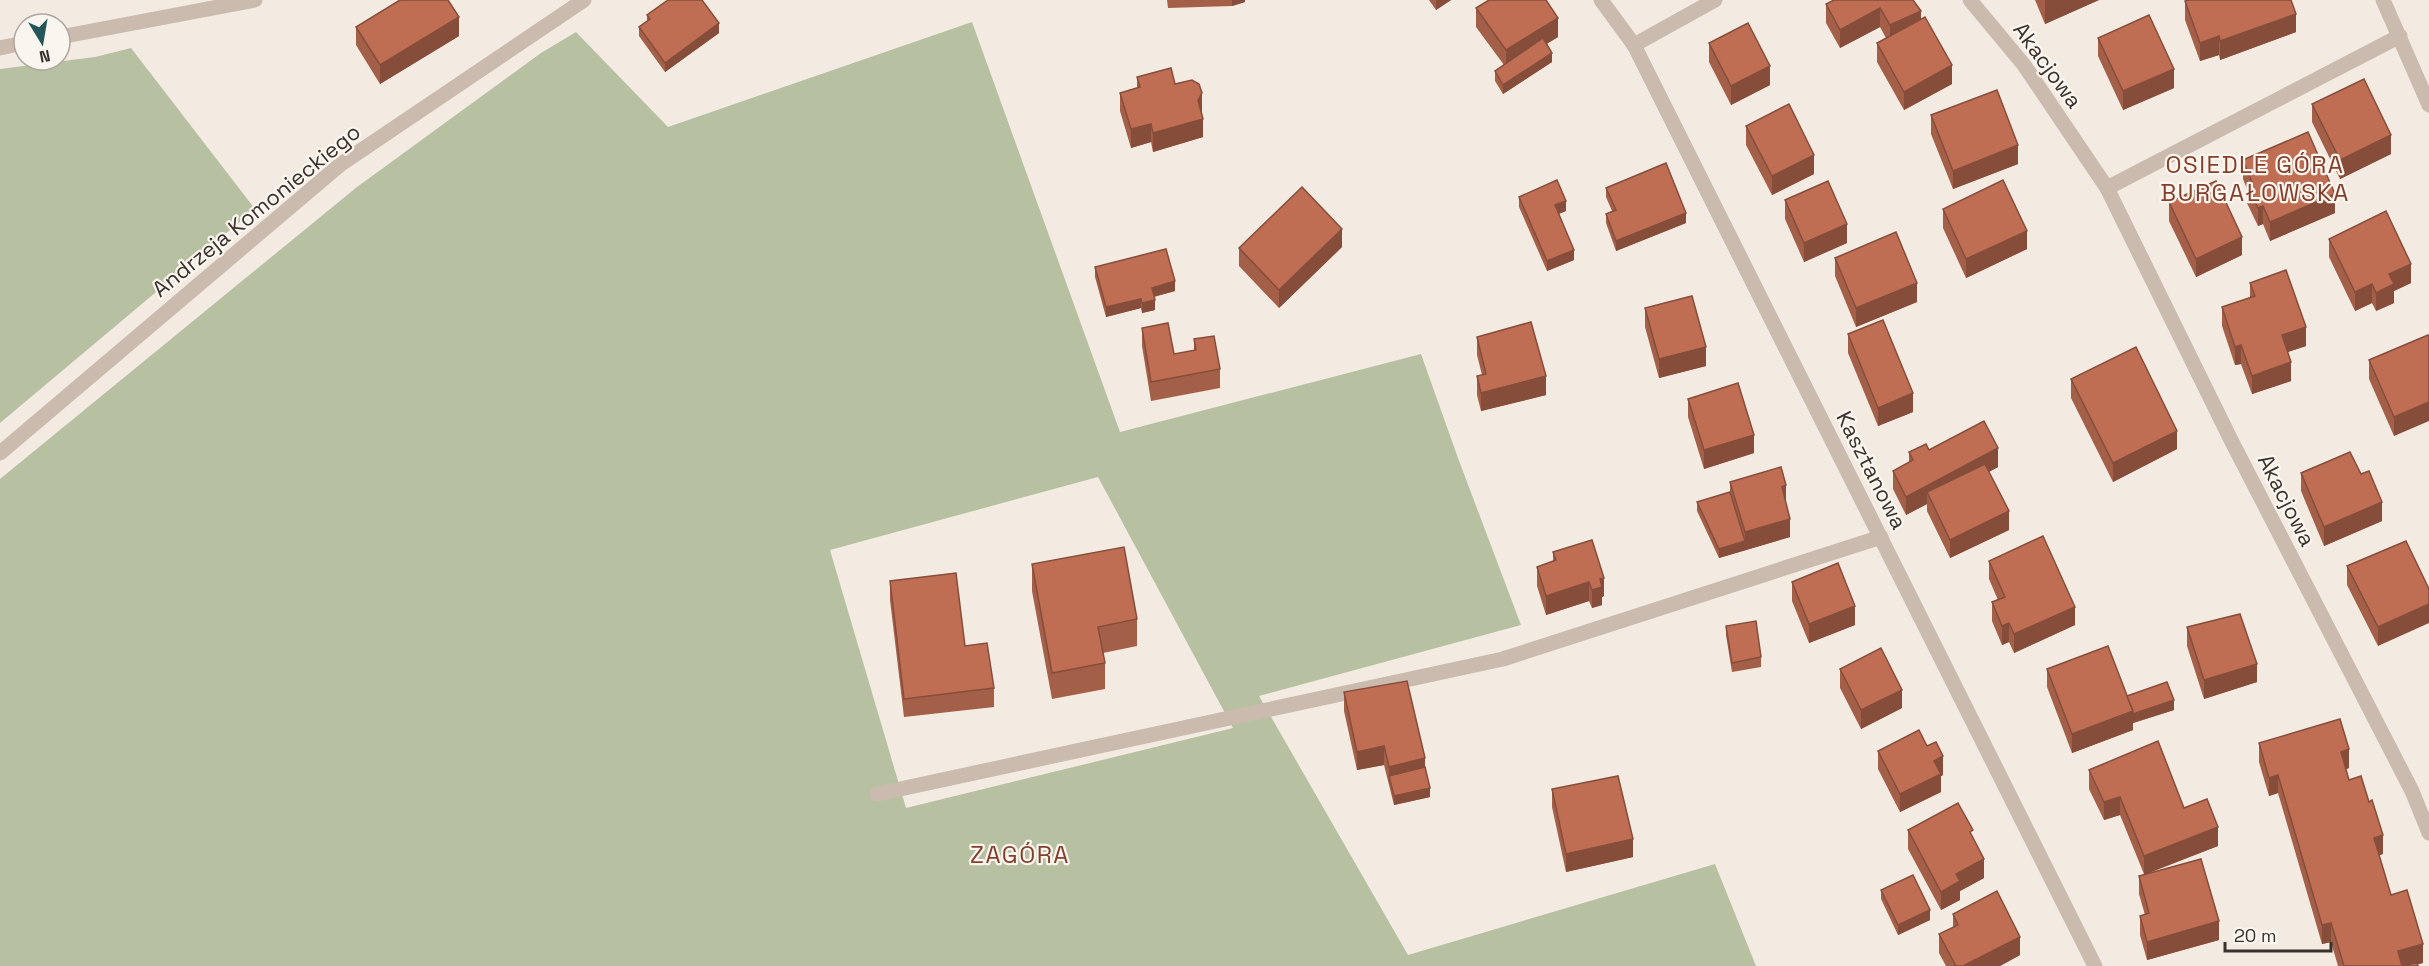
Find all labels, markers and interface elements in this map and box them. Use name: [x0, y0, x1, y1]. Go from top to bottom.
north arrow: [12, 12, 72, 72]
street label: Akacjowa: [2007, 16, 2089, 114]
text: N: [37, 45, 52, 68]
street label: Andrzeja Komonieckiego: [146, 117, 366, 303]
district label: OSIEDLE GÓRA BURGAŁOWSKA: [2160, 149, 2350, 208]
street label: Kasztanowa: [1830, 406, 1914, 534]
street label: Akacjowa: [2252, 449, 2322, 551]
district label: ZAGÓRA: [970, 839, 1070, 870]
scale bar: [2225, 915, 2332, 953]
text: 20 m: [2234, 924, 2277, 947]

